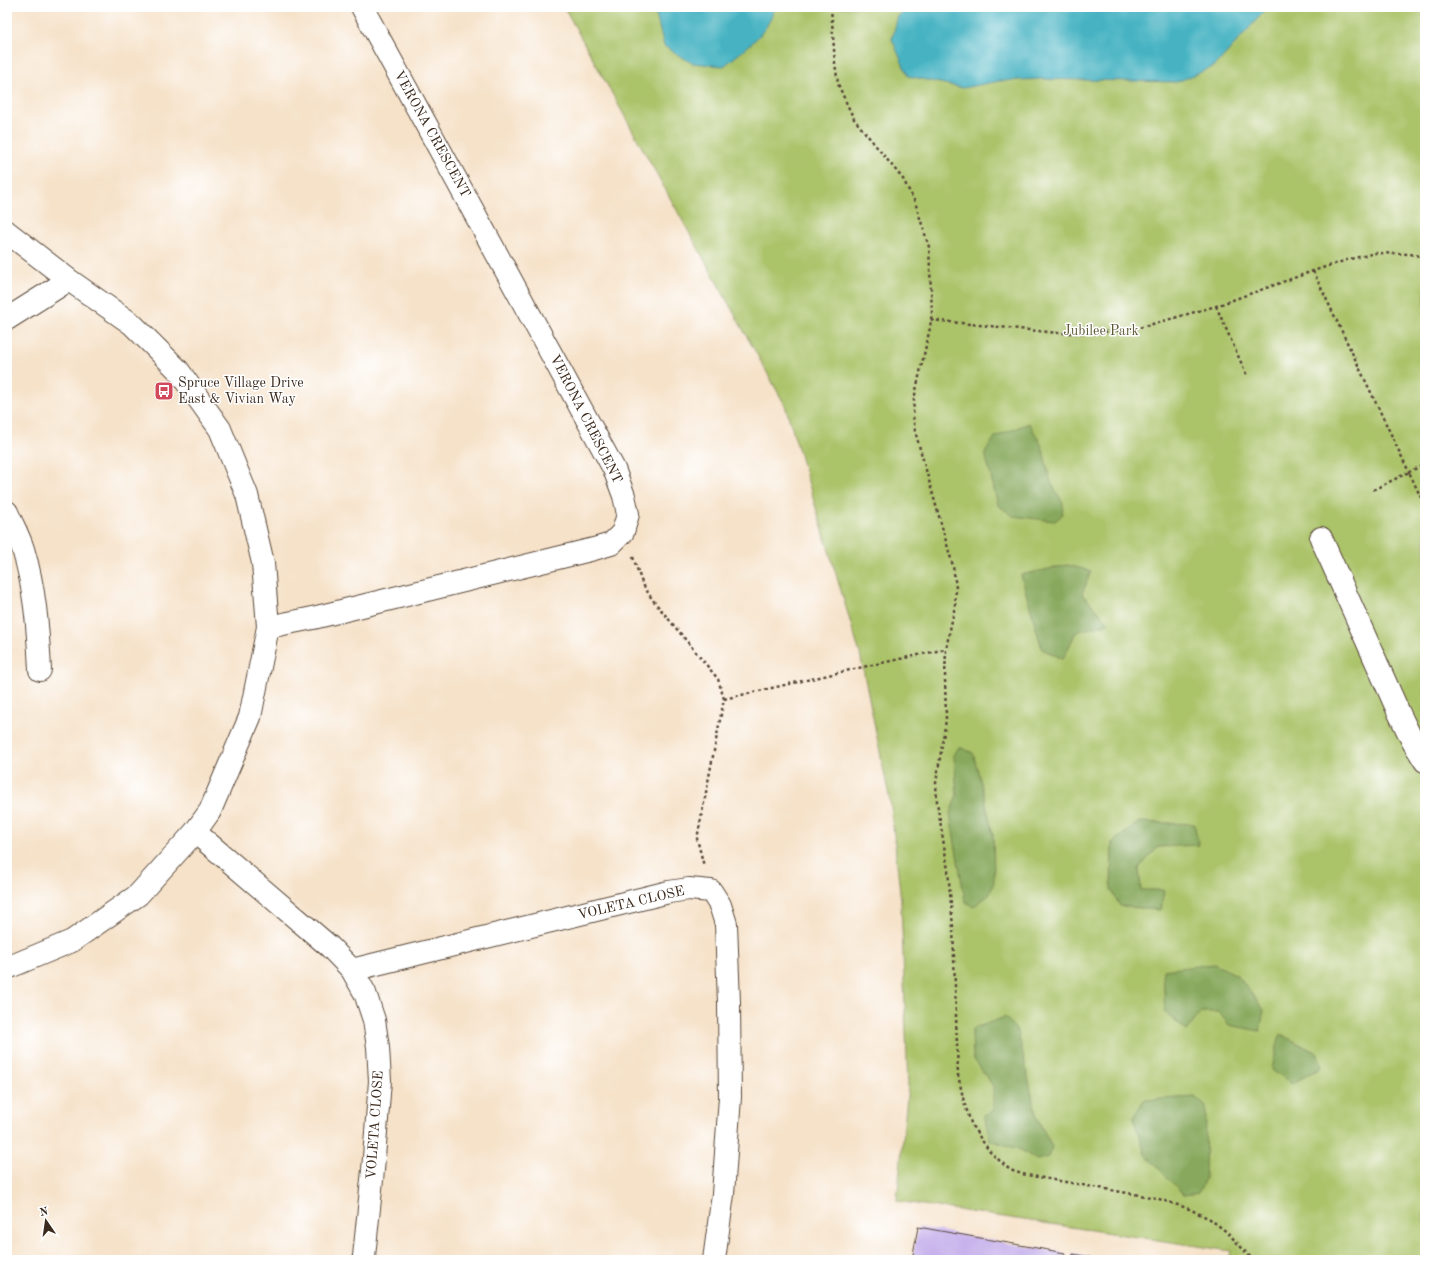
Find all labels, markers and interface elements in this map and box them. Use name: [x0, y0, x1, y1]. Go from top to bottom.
street label: VERONA CRESCENT: [391, 68, 473, 200]
park label: Jubilee Park: [1063, 324, 1139, 338]
street label: VERONA CRESCENT: [547, 352, 625, 486]
place label: Spruce Village Drive East & Vivian Way: [178, 376, 304, 406]
bus stop icon: Spruce Village Drive East & Vivian Way: [153, 380, 175, 402]
street label: VOLETA CLOSE: [576, 884, 686, 922]
street label: VOLETA CLOSE: [364, 1070, 386, 1180]
north arrow: [26, 1201, 66, 1241]
text: N: [39, 1206, 50, 1219]

